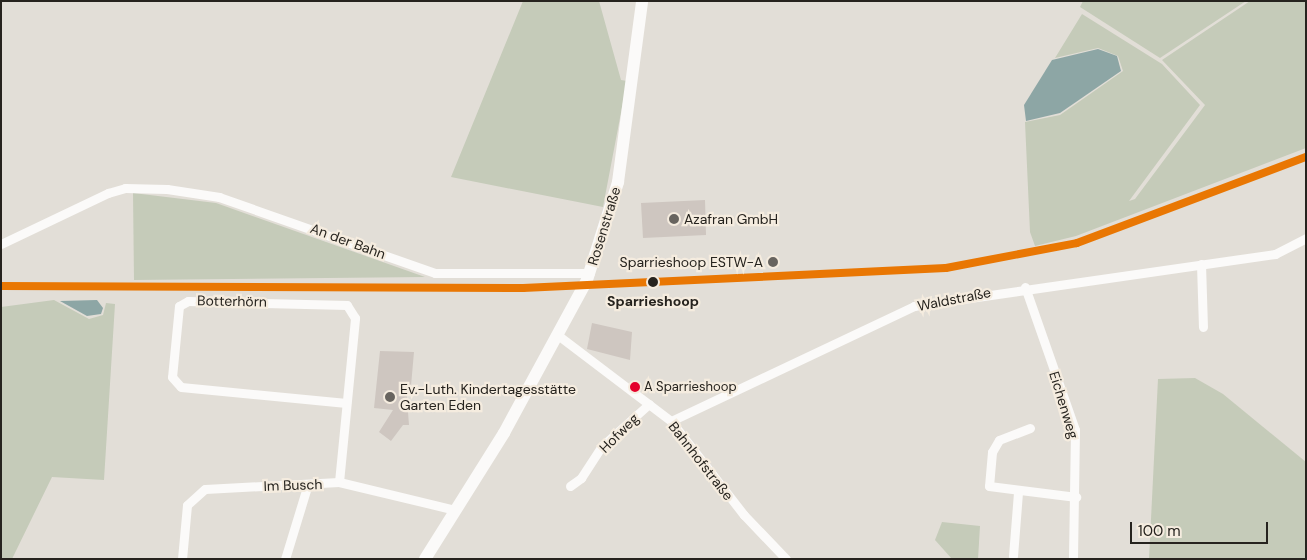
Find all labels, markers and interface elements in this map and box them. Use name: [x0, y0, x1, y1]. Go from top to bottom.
street label: Rosenstraße: [584, 185, 624, 267]
place label: Azafran GmbH: [684, 211, 778, 227]
marker: Azafran GmbH: [668, 213, 680, 225]
street label: An der Bahn: [308, 220, 388, 262]
place label: Sparrieshoop ESTW-A: [620, 254, 763, 270]
marker: Sparrieshoop ESTW-A: [767, 256, 779, 268]
marker: Sparrieshoop: [644, 273, 662, 291]
street label: Waldstraße: [916, 284, 992, 314]
street label: Botterhörn: [197, 292, 267, 310]
place label: Sparrieshoop: [607, 293, 699, 309]
street label: Eichenweg: [1046, 369, 1082, 441]
place label: A Sparrieshoop: [644, 379, 737, 395]
place label: Ev.-Luth. Kindertagesstätte Garten Eden: [400, 381, 576, 414]
marker: A Sparrieshoop: [630, 382, 640, 392]
marker: Ev.-Luth. Kindertagesstätte Garten Eden: [384, 391, 396, 403]
street label: Hofweg: [596, 410, 642, 456]
street label: Bahnhofstraße: [665, 418, 737, 504]
street label: Im Busch: [263, 476, 323, 494]
scale bar: [1132, 512, 1270, 544]
text: 100 m: [1138, 521, 1181, 541]

